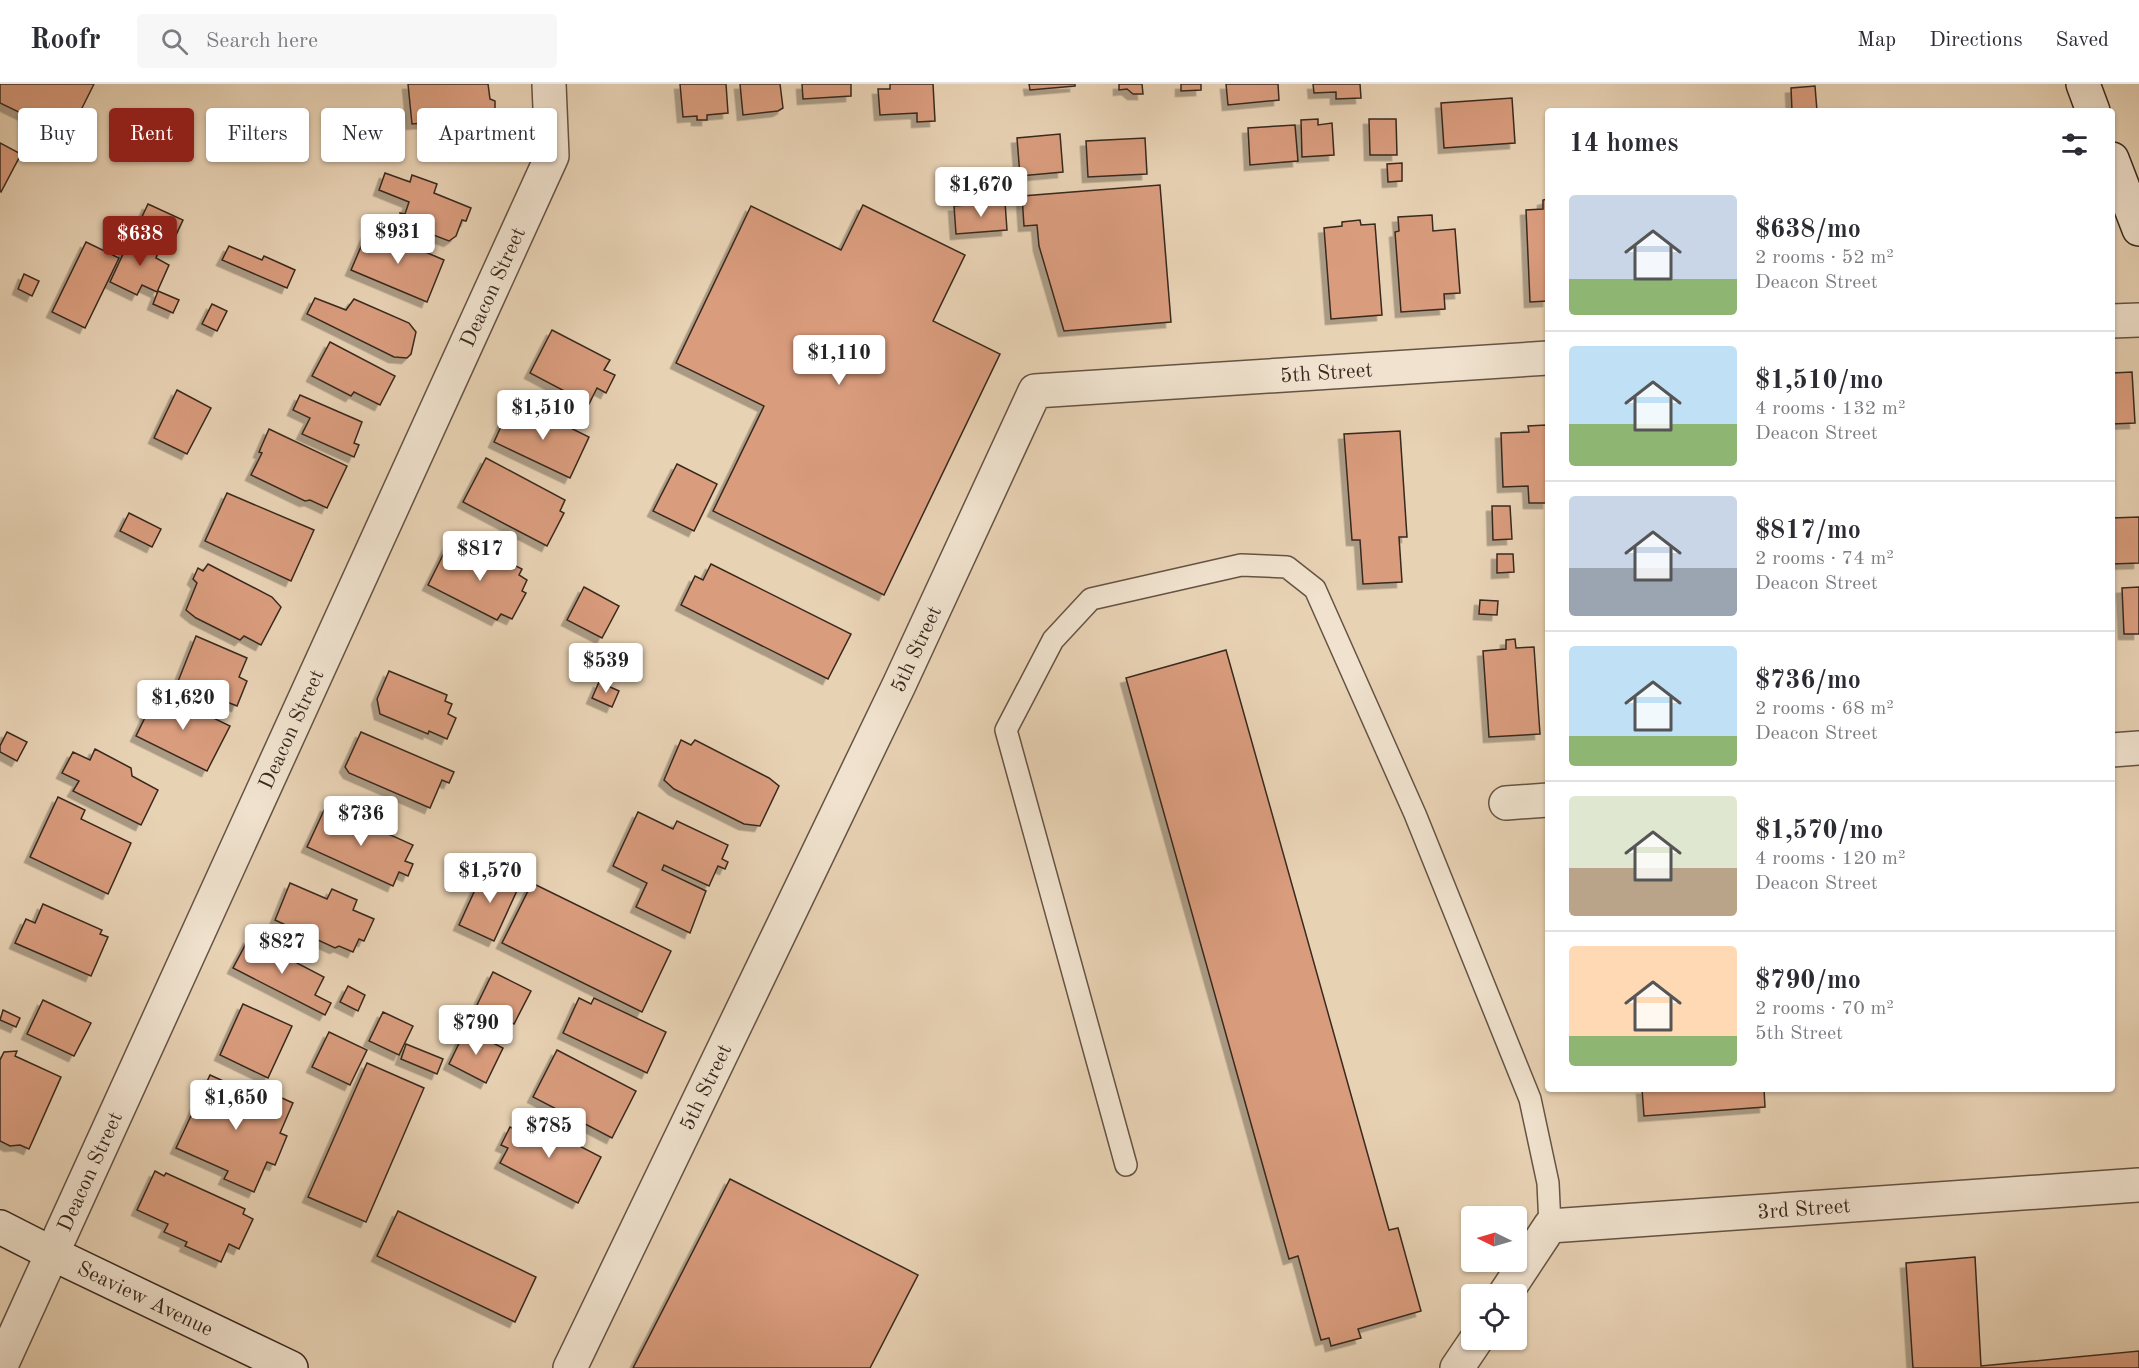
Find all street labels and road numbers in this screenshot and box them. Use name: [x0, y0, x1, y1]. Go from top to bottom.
street label: Deacon Street: [457, 224, 530, 351]
street label: 5th Street: [1280, 360, 1373, 387]
street label: 5th Street: [888, 603, 946, 696]
street label: Deacon Street: [256, 667, 329, 793]
street label: 5th Street: [677, 1041, 736, 1134]
street label: Deacon Street: [55, 1109, 127, 1235]
street label: 3rd Street: [1757, 1196, 1851, 1224]
street label: Seaview Avenue: [74, 1258, 216, 1341]

